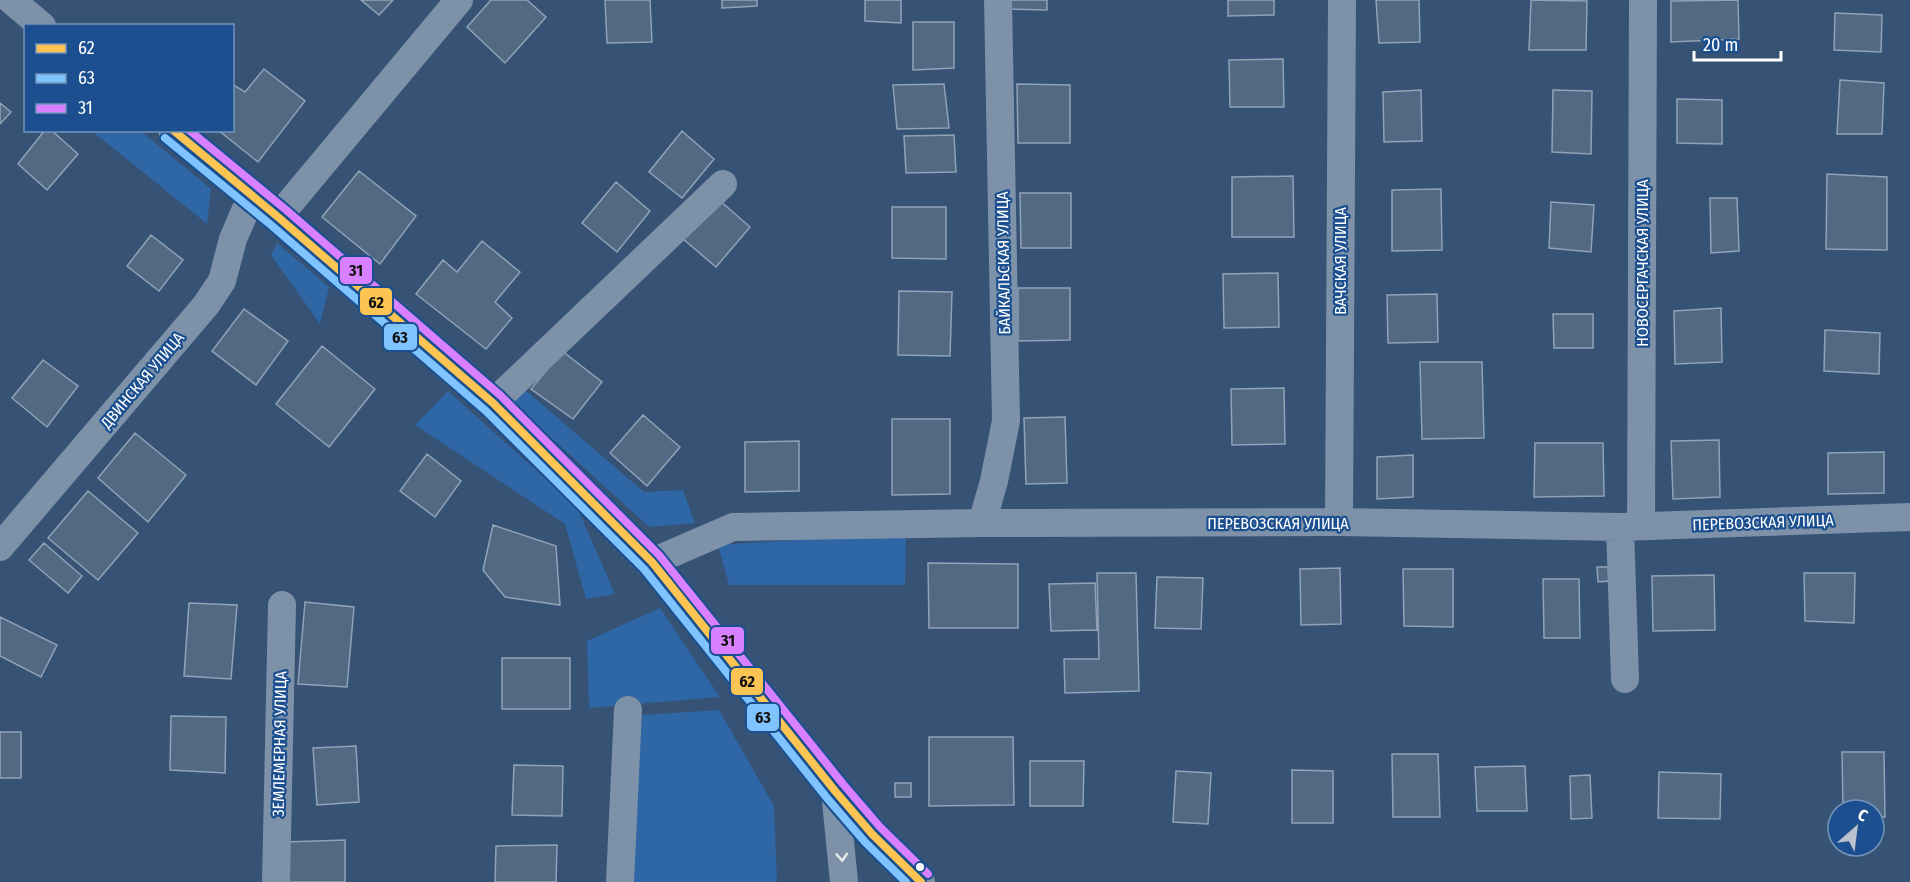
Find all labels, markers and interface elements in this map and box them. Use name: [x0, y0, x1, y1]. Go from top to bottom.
legend: [24, 24, 234, 132]
scale bar: [1694, 24, 1781, 62]
text: 20 m: [1703, 34, 1738, 56]
text: 62: [78, 37, 95, 59]
text: 63: [78, 67, 95, 89]
text: 31: [78, 97, 93, 119]
street label: НОВОСЕРГАЧСКАЯ УЛИЦА: [1633, 179, 1652, 347]
street label: БАЙКАЛЬСКАЯ УЛИЦА: [993, 191, 1014, 335]
street label: ВАЧСКАЯ УЛИЦА: [1331, 207, 1350, 315]
line badge: 31: [339, 256, 373, 285]
text: 31: [348, 261, 363, 280]
line badge: 62: [359, 287, 393, 316]
text: 62: [368, 293, 384, 312]
line badge: 63: [383, 323, 418, 351]
street label: ДВИНСКАЯ УЛИЦА: [96, 328, 188, 433]
text: 63: [392, 328, 408, 347]
street label: ПЕРЕВОЗСКАЯ УЛИЦА: [1692, 511, 1835, 534]
street label: ПЕРЕВОЗСКАЯ УЛИЦА: [1207, 514, 1349, 533]
line badge: 31: [710, 626, 745, 655]
text: 31: [720, 631, 735, 650]
line badge: 62: [730, 667, 764, 696]
street label: ЗЕМЛЕМЕРНАЯ УЛИЦА: [269, 670, 290, 817]
text: 62: [739, 672, 755, 691]
line badge: 63: [746, 703, 780, 732]
text: 63: [755, 708, 771, 727]
north arrow: [1826, 798, 1886, 858]
text: С: [1855, 805, 1872, 826]
one-way arrow: [835, 853, 848, 862]
unlabelled marker: [914, 861, 926, 873]

